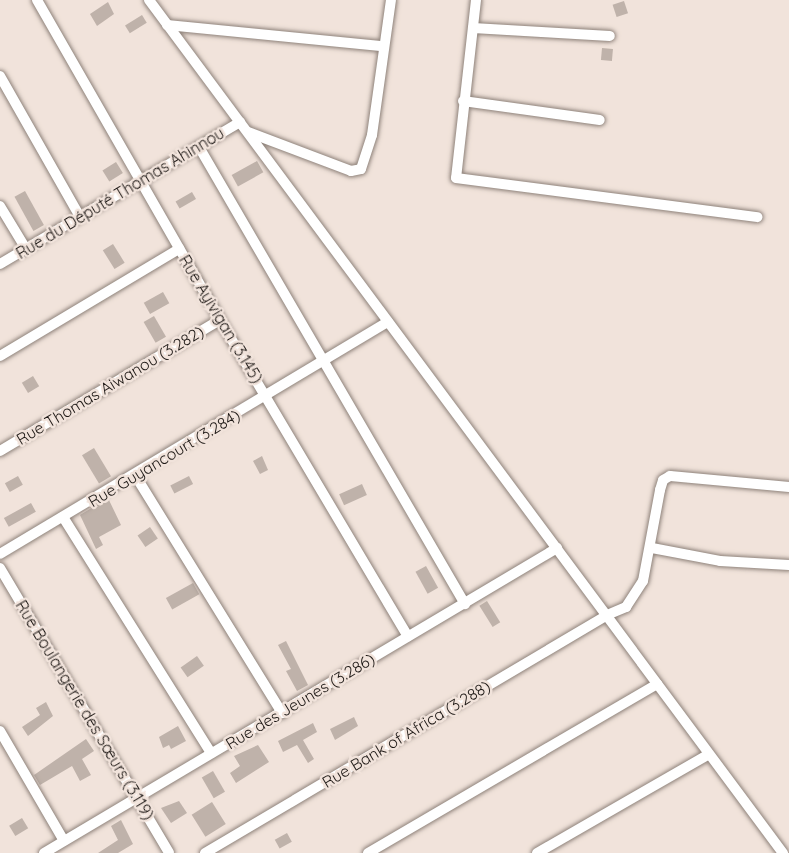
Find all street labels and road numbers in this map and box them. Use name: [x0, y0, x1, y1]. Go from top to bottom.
street label: Rue du Député Thomas Ahinnou: [12, 123, 228, 263]
street label: Rue Ayivigan (3.145): [175, 251, 267, 387]
street label: Rue Thomas Aiwanou (3.282): [13, 321, 207, 449]
street label: Rue Guyancourt (3.284): [85, 405, 243, 511]
street label: Rue Boulangerie des Sœurs (3.119): [12, 597, 158, 823]
street label: Rue des Jeunes (3.286): [222, 649, 378, 753]
street label: Rue Bank of Africa (3.288): [319, 676, 493, 792]

